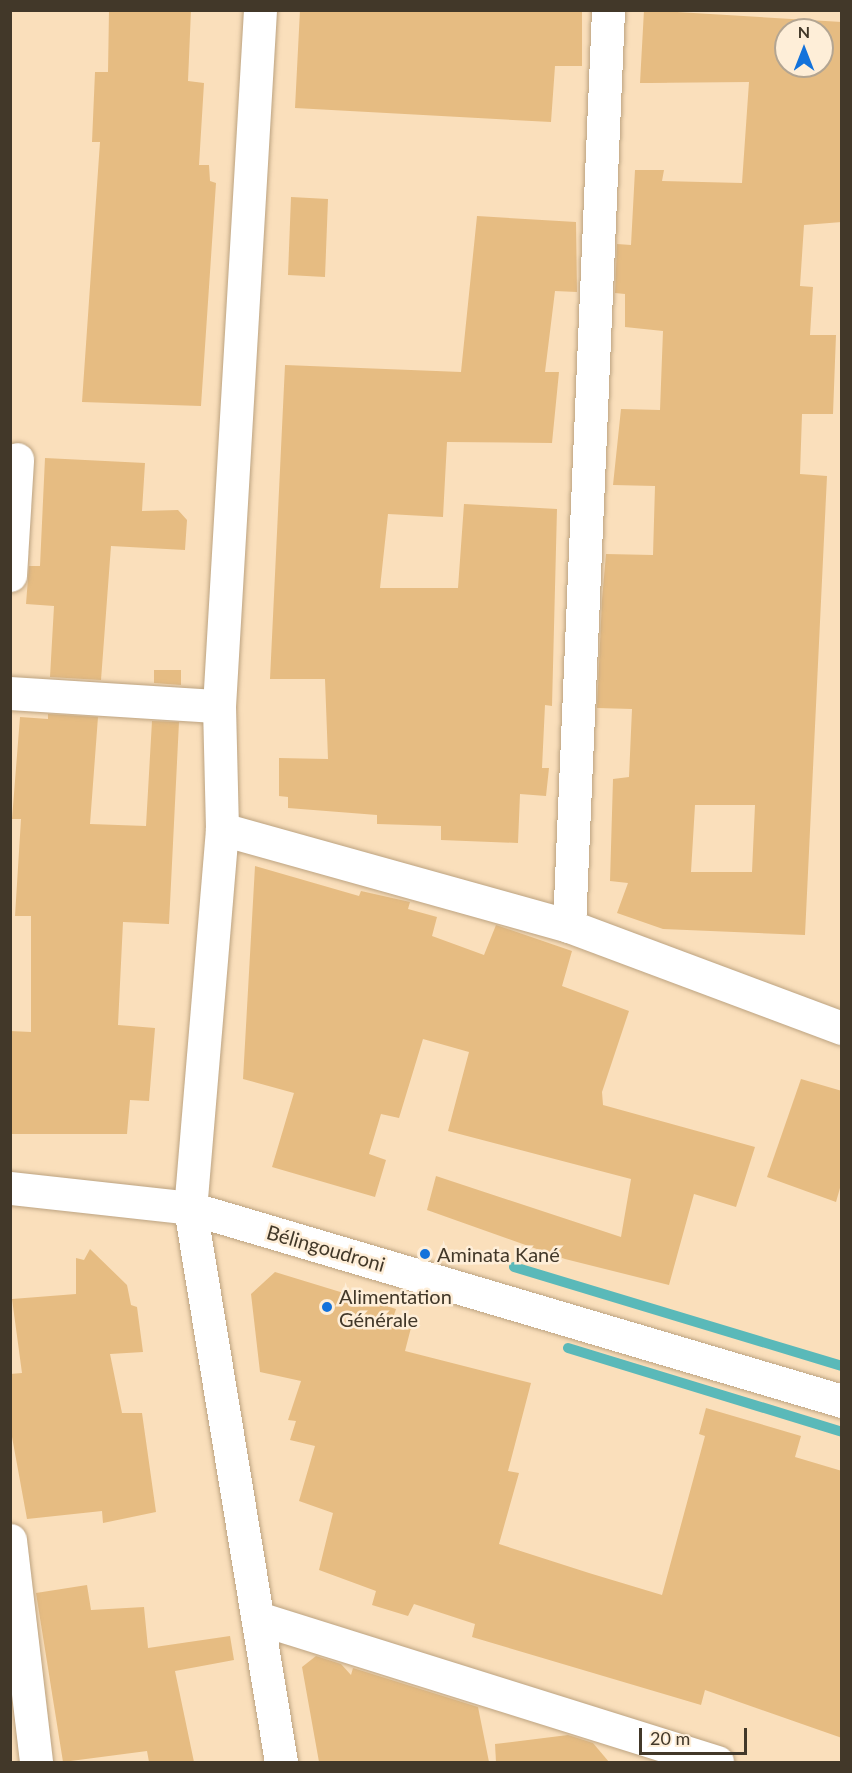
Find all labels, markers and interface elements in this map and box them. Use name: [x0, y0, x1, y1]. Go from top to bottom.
north arrow: [774, 18, 834, 78]
text: N: [798, 22, 810, 41]
street label: Bélingoudroni: [264, 1220, 388, 1276]
place label: Aminata Kané: [437, 1242, 560, 1266]
marker: Aminata Kané: [418, 1247, 432, 1261]
place label: Alimentation Générale: [339, 1284, 452, 1331]
marker: Alimentation Générale: [320, 1300, 334, 1314]
scale bar: [642, 1716, 750, 1754]
text: 20 m: [650, 1727, 690, 1749]

